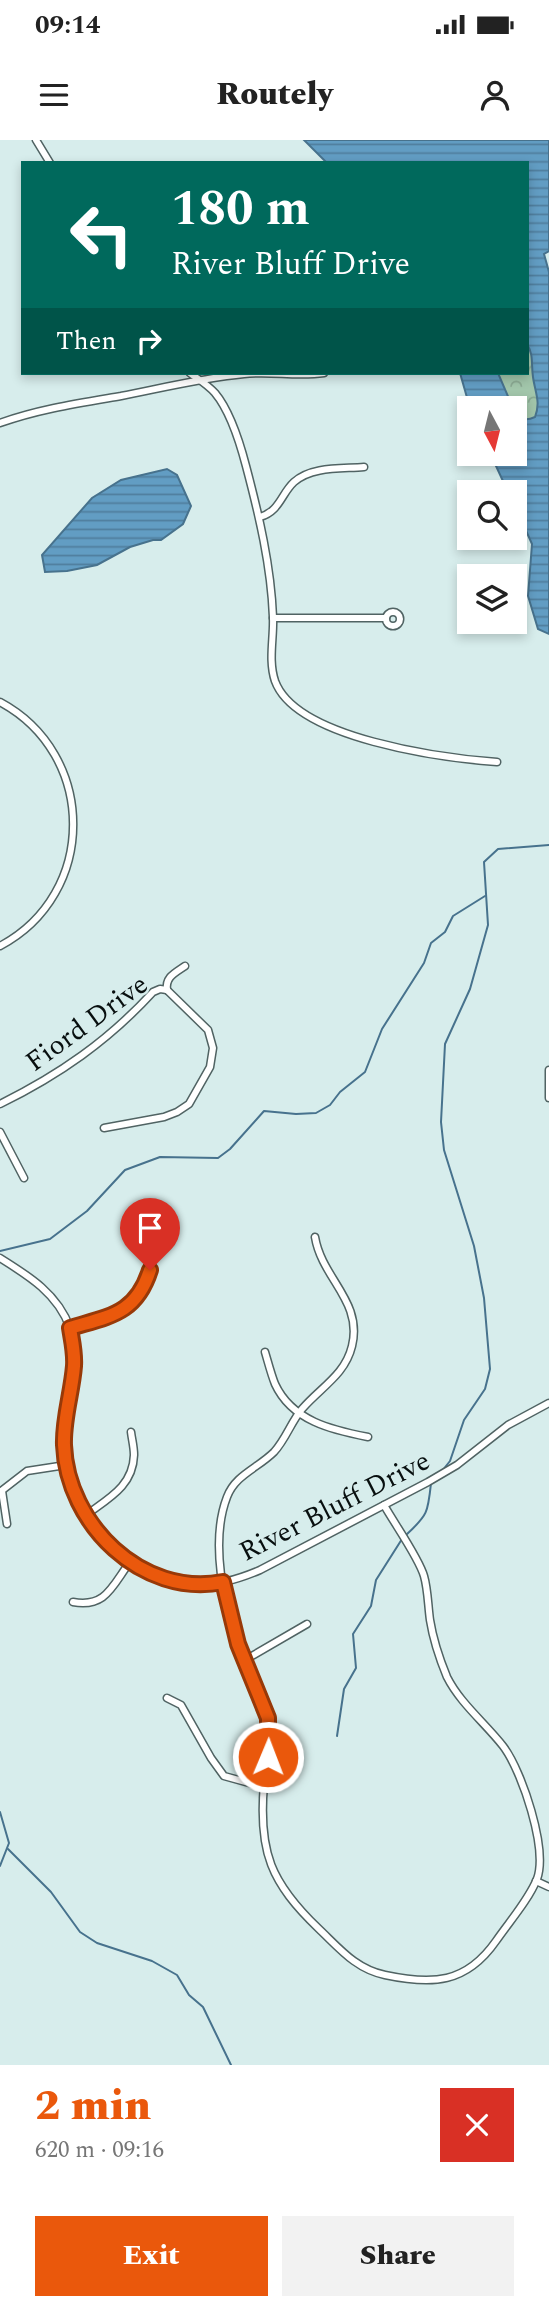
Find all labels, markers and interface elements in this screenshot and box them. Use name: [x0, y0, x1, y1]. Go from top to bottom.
text: 09:14: [35, 5, 100, 45]
text: Routely: [216, 70, 333, 119]
icon: menu: [35, 76, 73, 114]
icon: person: [476, 76, 514, 114]
text: 180 m: [171, 172, 310, 247]
icon: left: [56, 189, 147, 280]
text: River Bluff Drive: [171, 240, 410, 289]
text: Then: [56, 321, 116, 361]
icon: right: [130, 322, 168, 360]
north arrow: [457, 396, 527, 466]
map controls: [457, 396, 527, 634]
button: search: [457, 480, 527, 550]
button: layers: [457, 564, 527, 634]
street label: Fiord Drive: [16, 964, 157, 1083]
pin: [120, 1198, 180, 1270]
icon: arrive: [131, 1209, 169, 1247]
street label: River Bluff Drive: [232, 1440, 438, 1573]
position arrow: [231, 1720, 305, 1794]
text: 2 min: [35, 2075, 151, 2138]
button: close: [440, 2088, 514, 2162]
text: 620 m · 09:16: [35, 2133, 164, 2168]
button: Exit: [35, 2216, 268, 2296]
button: Share: [282, 2216, 514, 2296]

